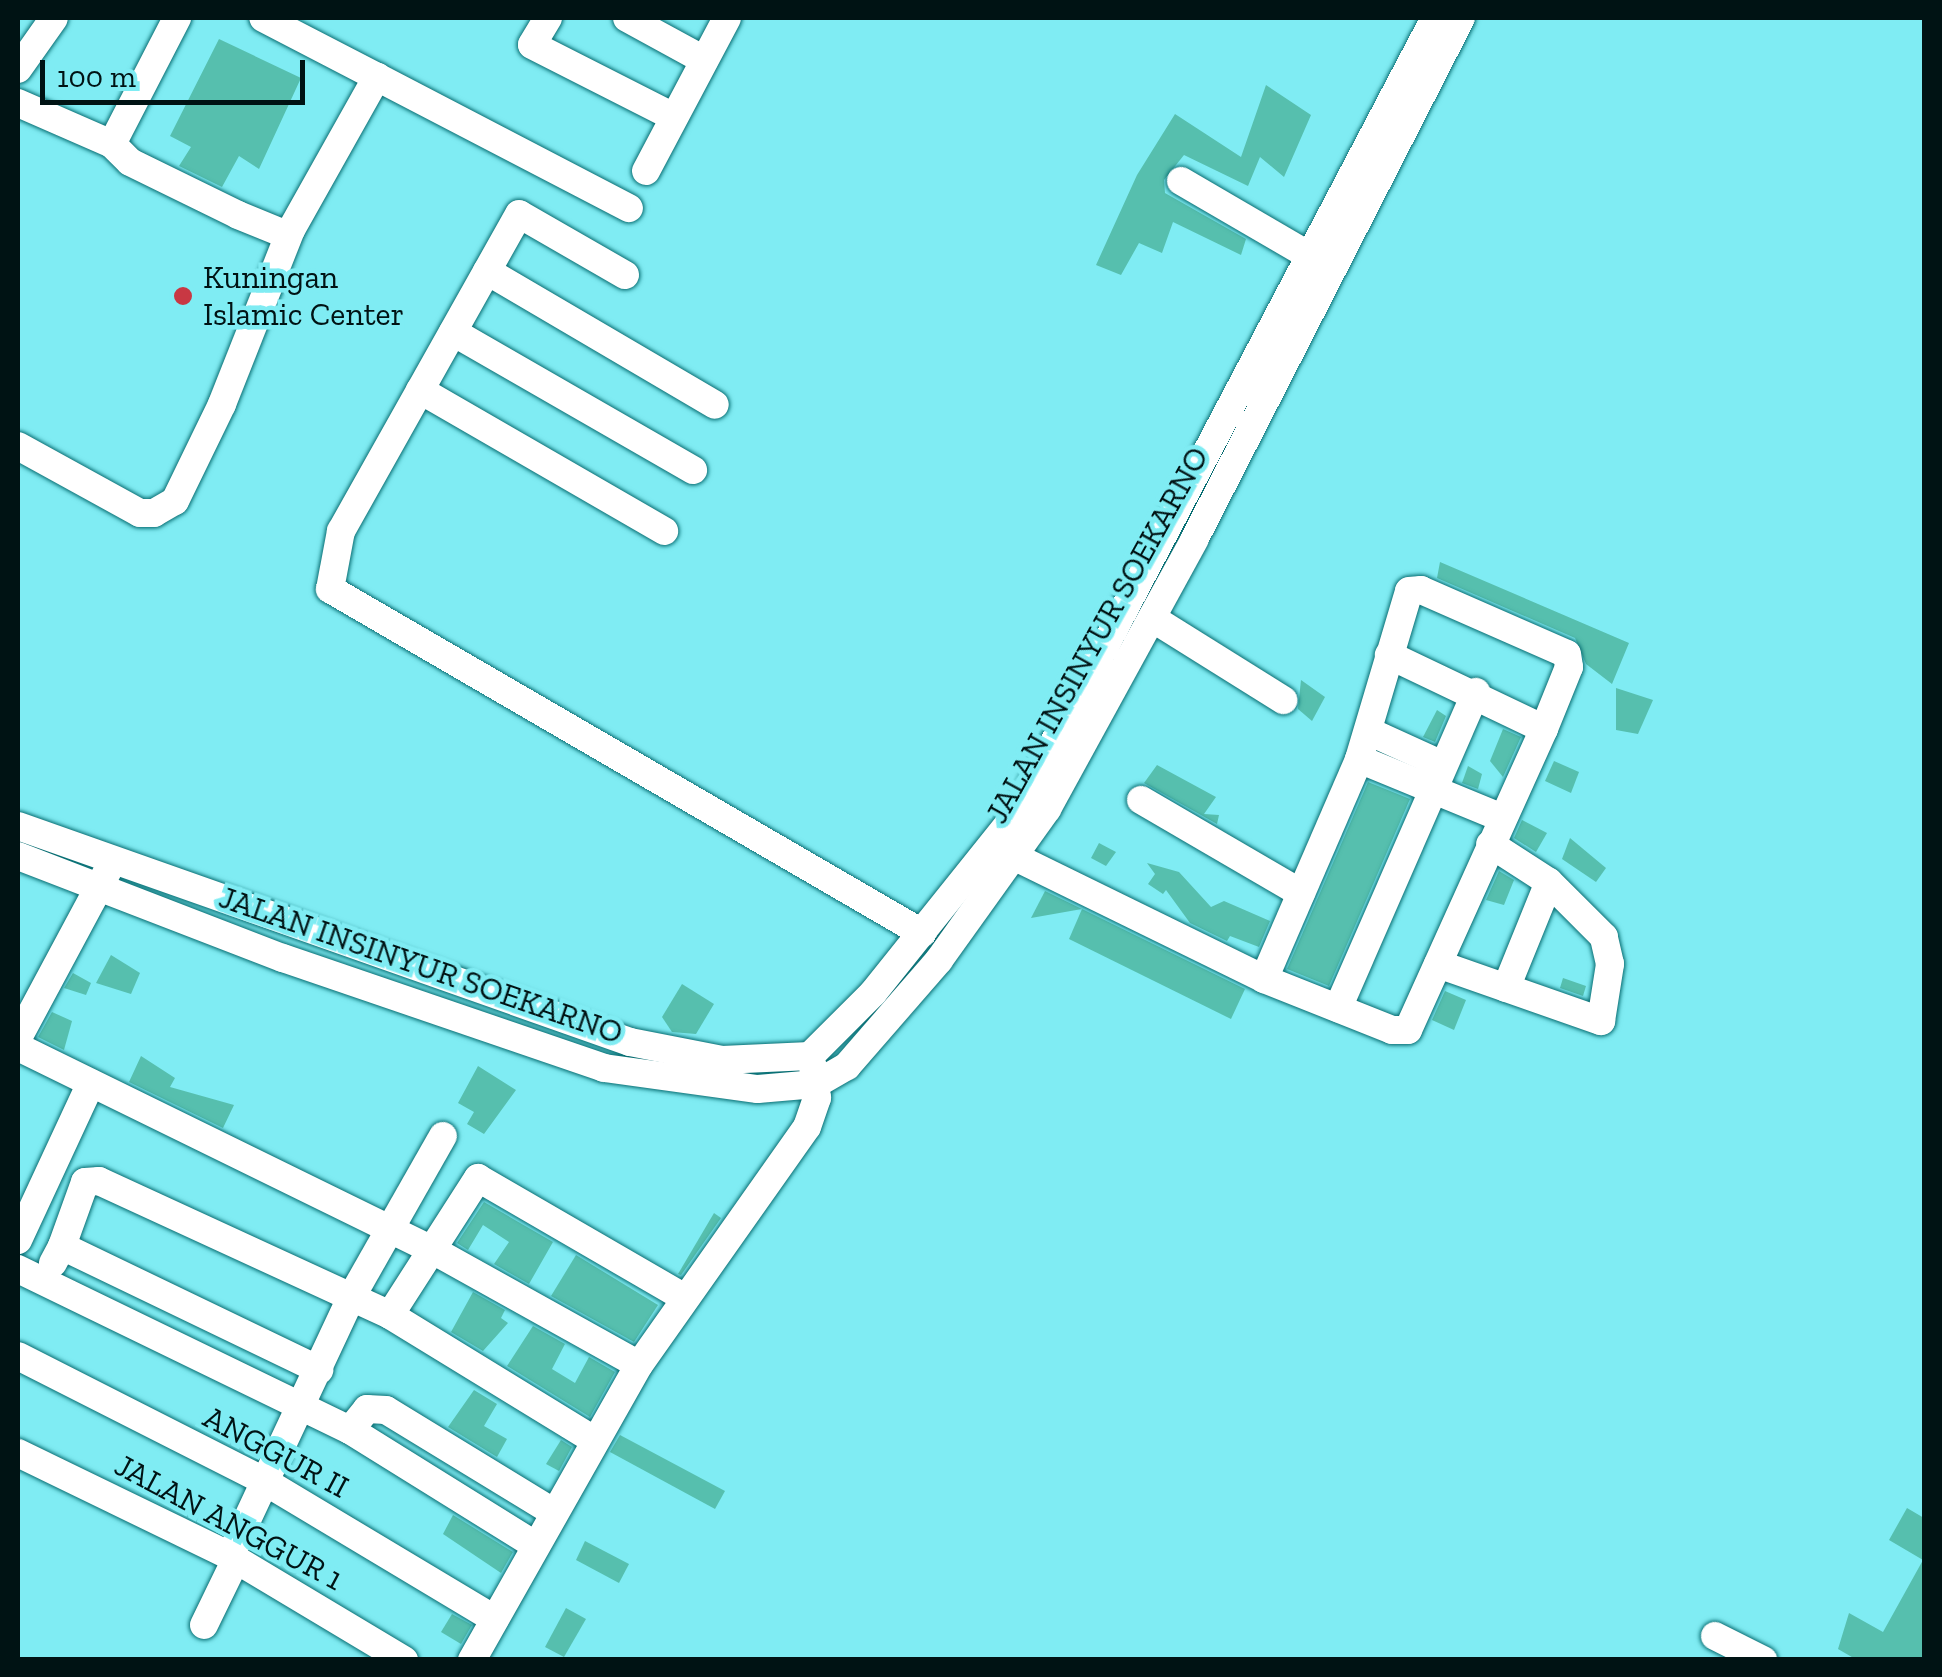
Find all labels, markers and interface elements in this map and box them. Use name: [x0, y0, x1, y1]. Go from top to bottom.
scale bar: [45, 40, 310, 102]
text: 100 m: [57, 59, 136, 95]
place label: Kuningan Islamic Center: [203, 259, 404, 334]
marker: Kuningan Islamic Center: [172, 285, 194, 307]
street label: JALAN INSINYUR SOEKARNO: [977, 440, 1217, 830]
street label: JALAN INSINYUR SOEKARNO: [214, 878, 628, 1052]
street label: ANGGUR II: [197, 1398, 355, 1506]
street label: JALAN ANGGUR 1: [108, 1445, 350, 1599]

